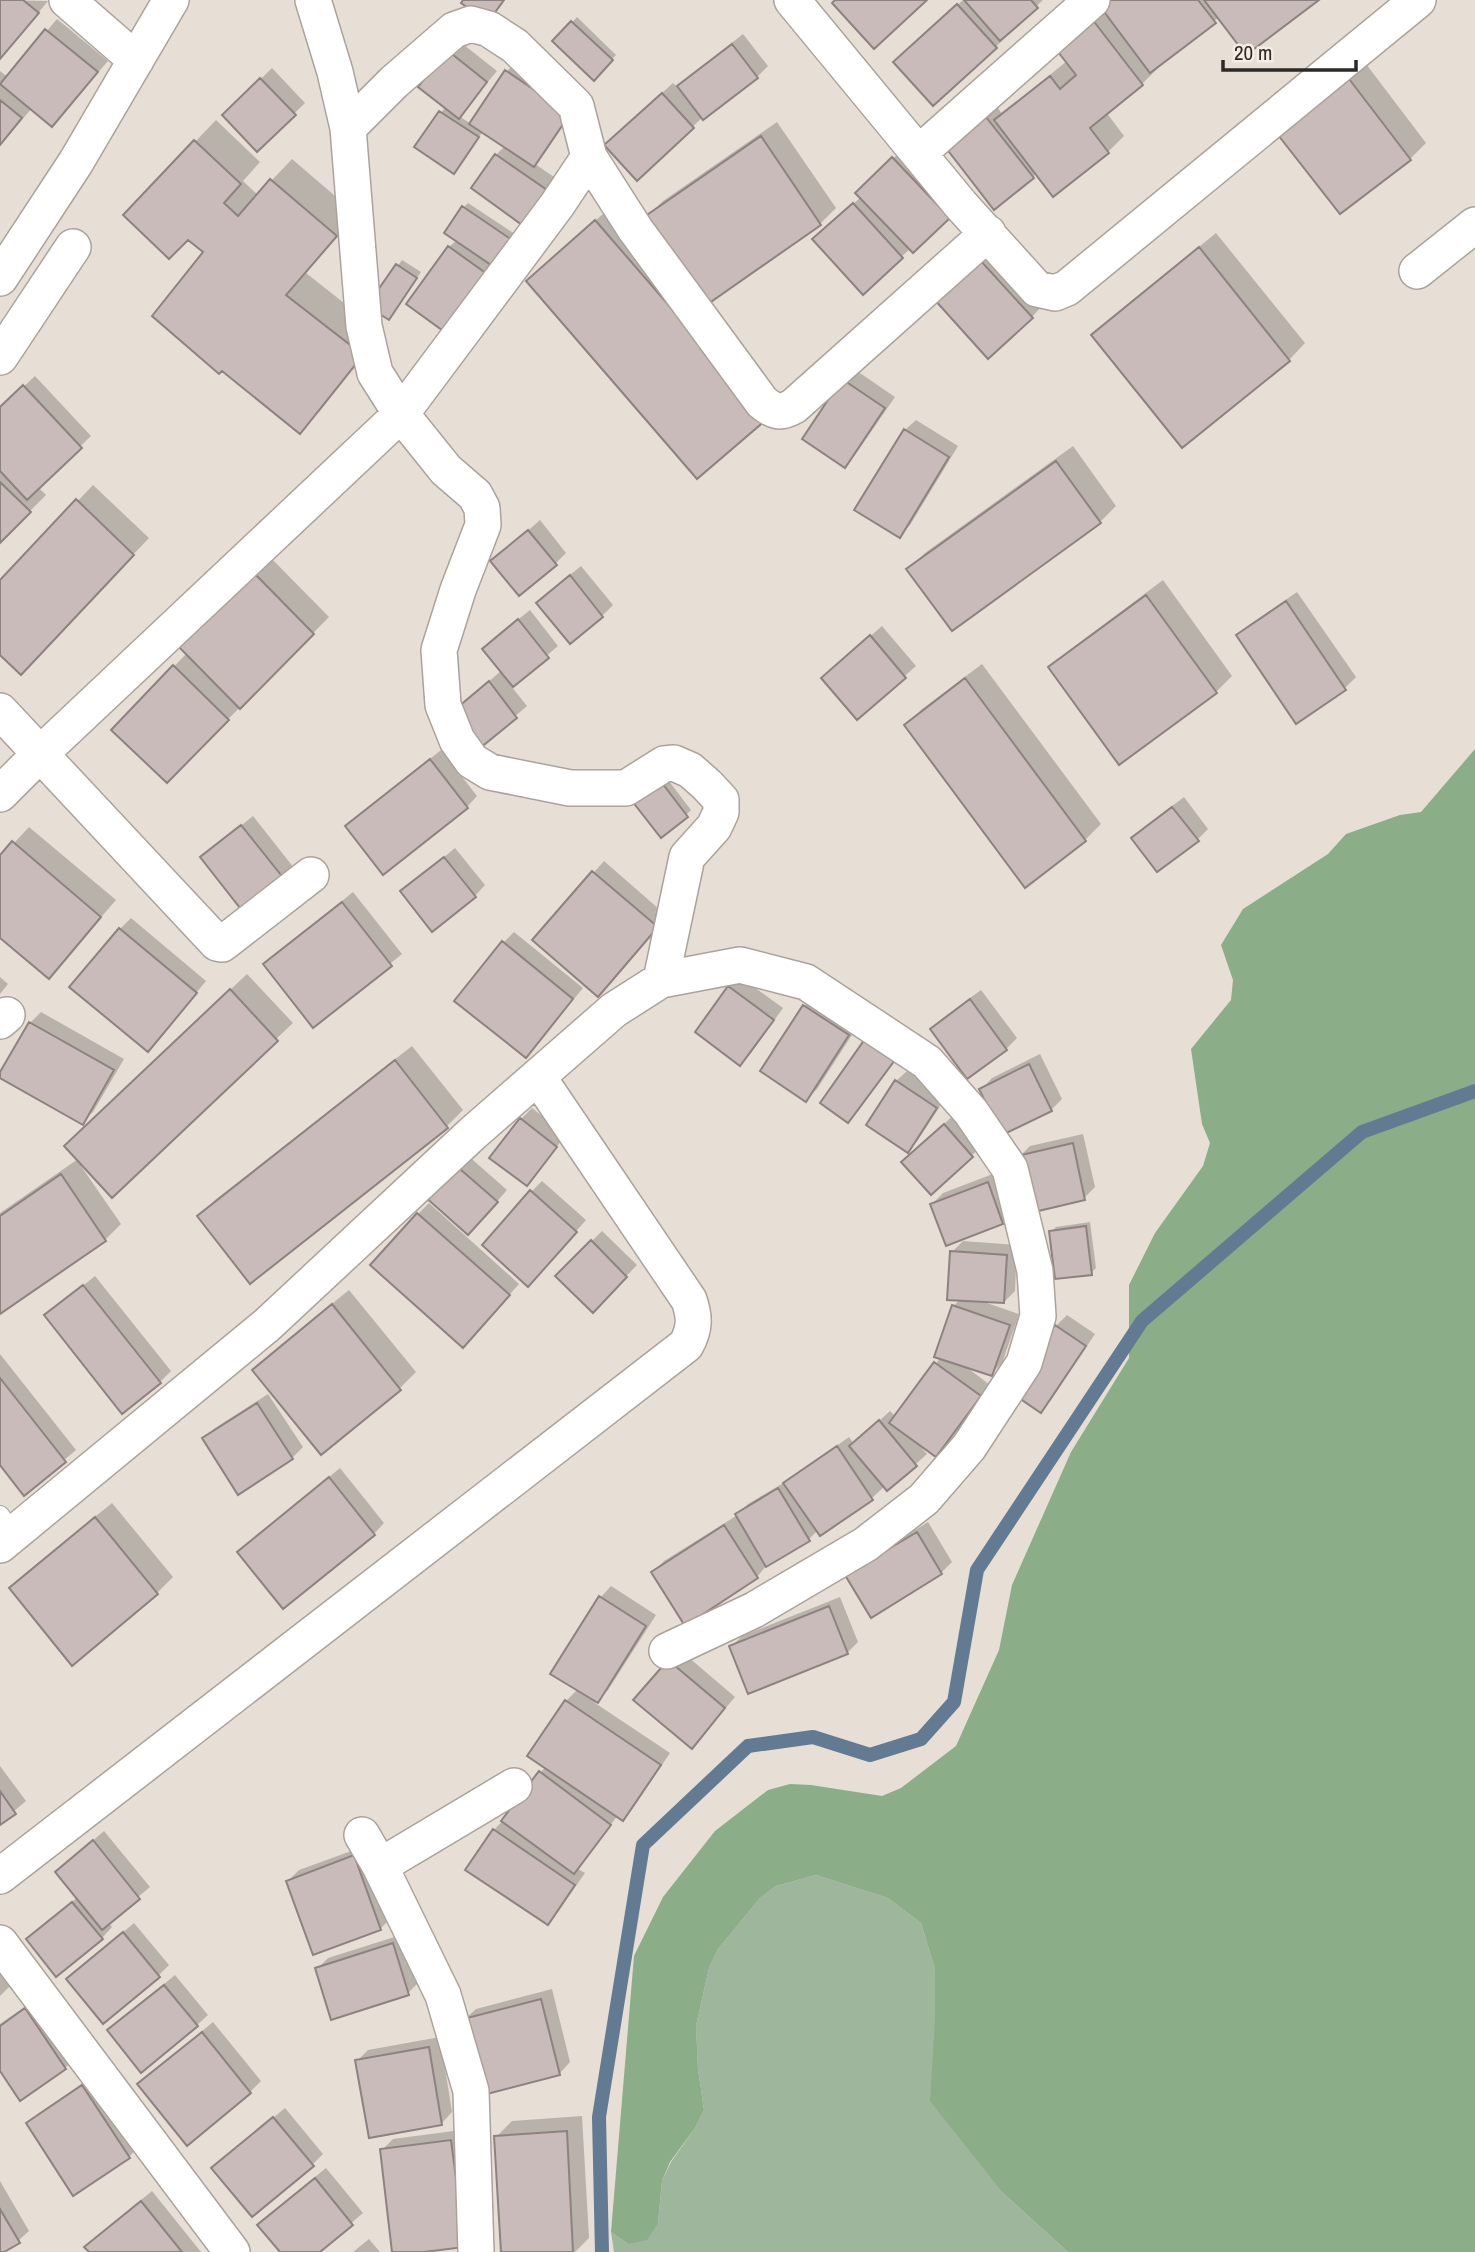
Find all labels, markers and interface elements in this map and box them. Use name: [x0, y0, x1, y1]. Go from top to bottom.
scale bar: [1223, 28, 1356, 72]
text: 20 m: [1234, 38, 1272, 67]

